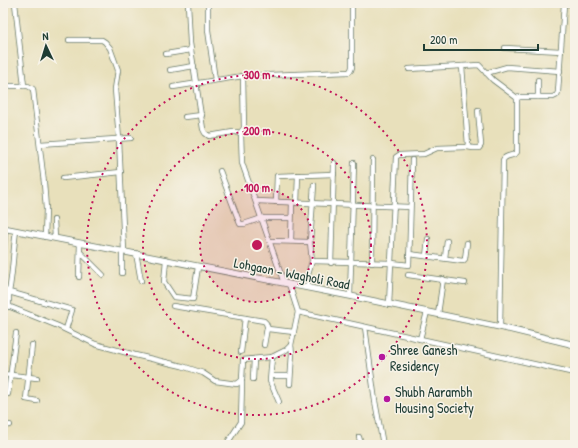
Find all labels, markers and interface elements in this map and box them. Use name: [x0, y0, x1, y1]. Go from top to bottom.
north arrow: [26, 26, 66, 66]
scale bar: [424, 26, 538, 52]
text: N: [42, 29, 49, 43]
text: 200 m: [430, 31, 457, 48]
text: 300 m: [243, 66, 271, 83]
text: 200 m: [243, 122, 271, 139]
text: 100 m: [244, 179, 270, 196]
centre of rings: [250, 238, 264, 252]
street label: Lohgaon - Wagholi Road: [232, 252, 352, 295]
place label: Shree Ganesh Residency: [390, 340, 458, 376]
marker: Shree Ganesh Residency: [377, 352, 387, 362]
place label: Shubh Aarambh Housing Society: [395, 382, 474, 418]
marker: Shubh Aarambh Housing Society: [382, 394, 392, 404]

